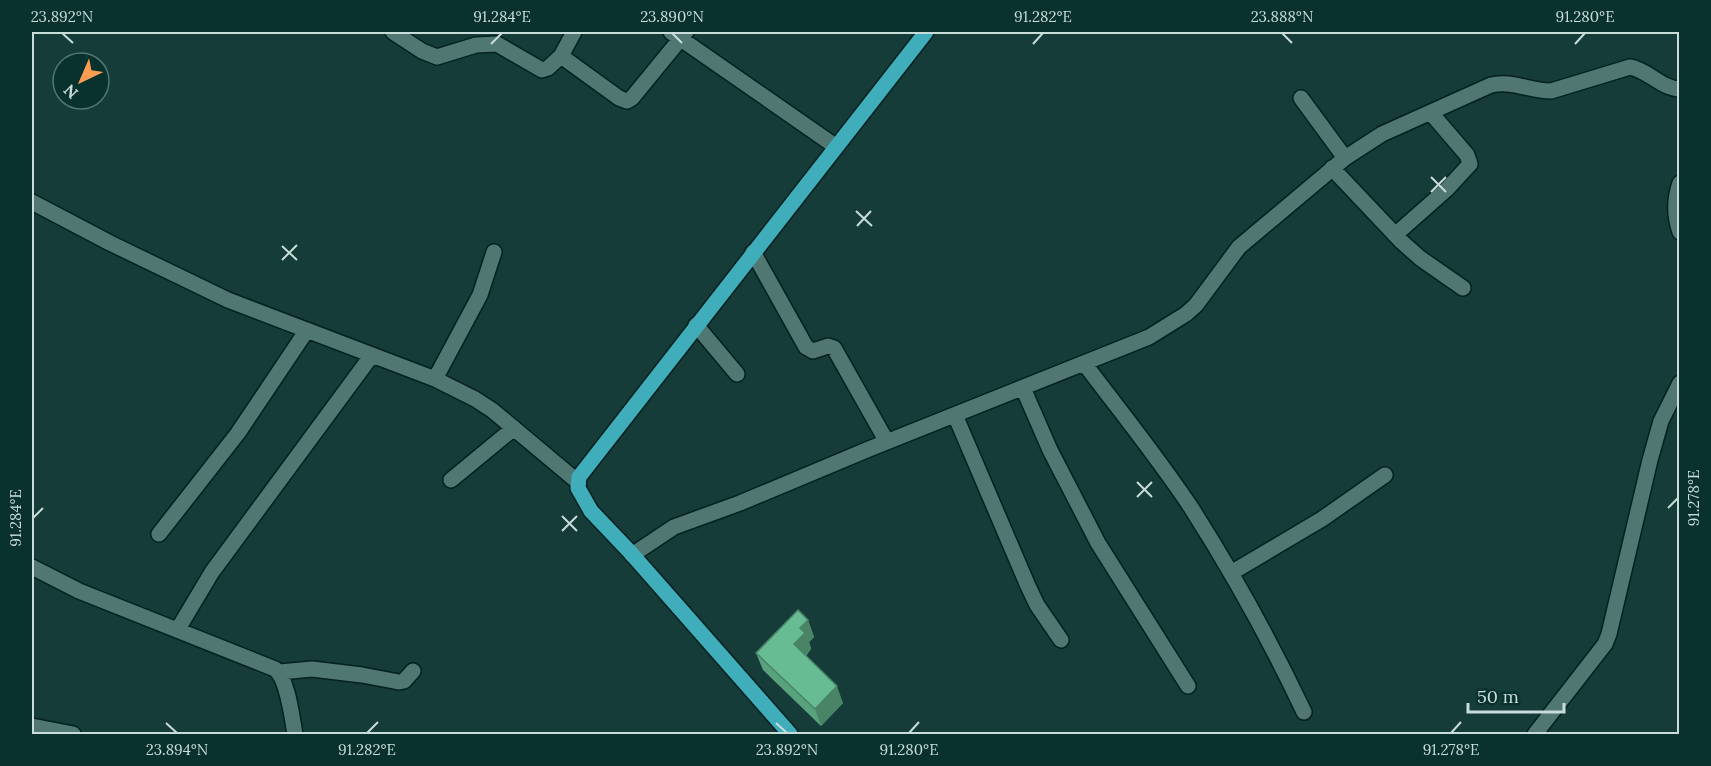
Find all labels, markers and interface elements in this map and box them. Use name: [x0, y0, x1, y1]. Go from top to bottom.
text: 23.892°N: [31, 7, 93, 26]
text: 91.284°E: [473, 7, 531, 26]
text: 23.890°N: [640, 7, 704, 26]
text: 91.282°E: [1014, 7, 1072, 26]
text: 23.888°N: [1251, 7, 1313, 26]
text: 91.280°E: [1555, 7, 1615, 26]
north arrow: [51, 51, 111, 111]
text: N: [59, 80, 82, 103]
text: 91.278°E: [1684, 470, 1703, 526]
text: 91.284°E: [6, 489, 25, 547]
scale bar: [1468, 676, 1564, 714]
text: 50 m: [1477, 685, 1519, 708]
text: 23.894°N: [146, 740, 208, 759]
text: 91.282°E: [338, 740, 396, 759]
text: 23.892°N: [756, 740, 818, 759]
text: 91.280°E: [879, 740, 939, 759]
text: 91.278°E: [1423, 740, 1479, 759]

